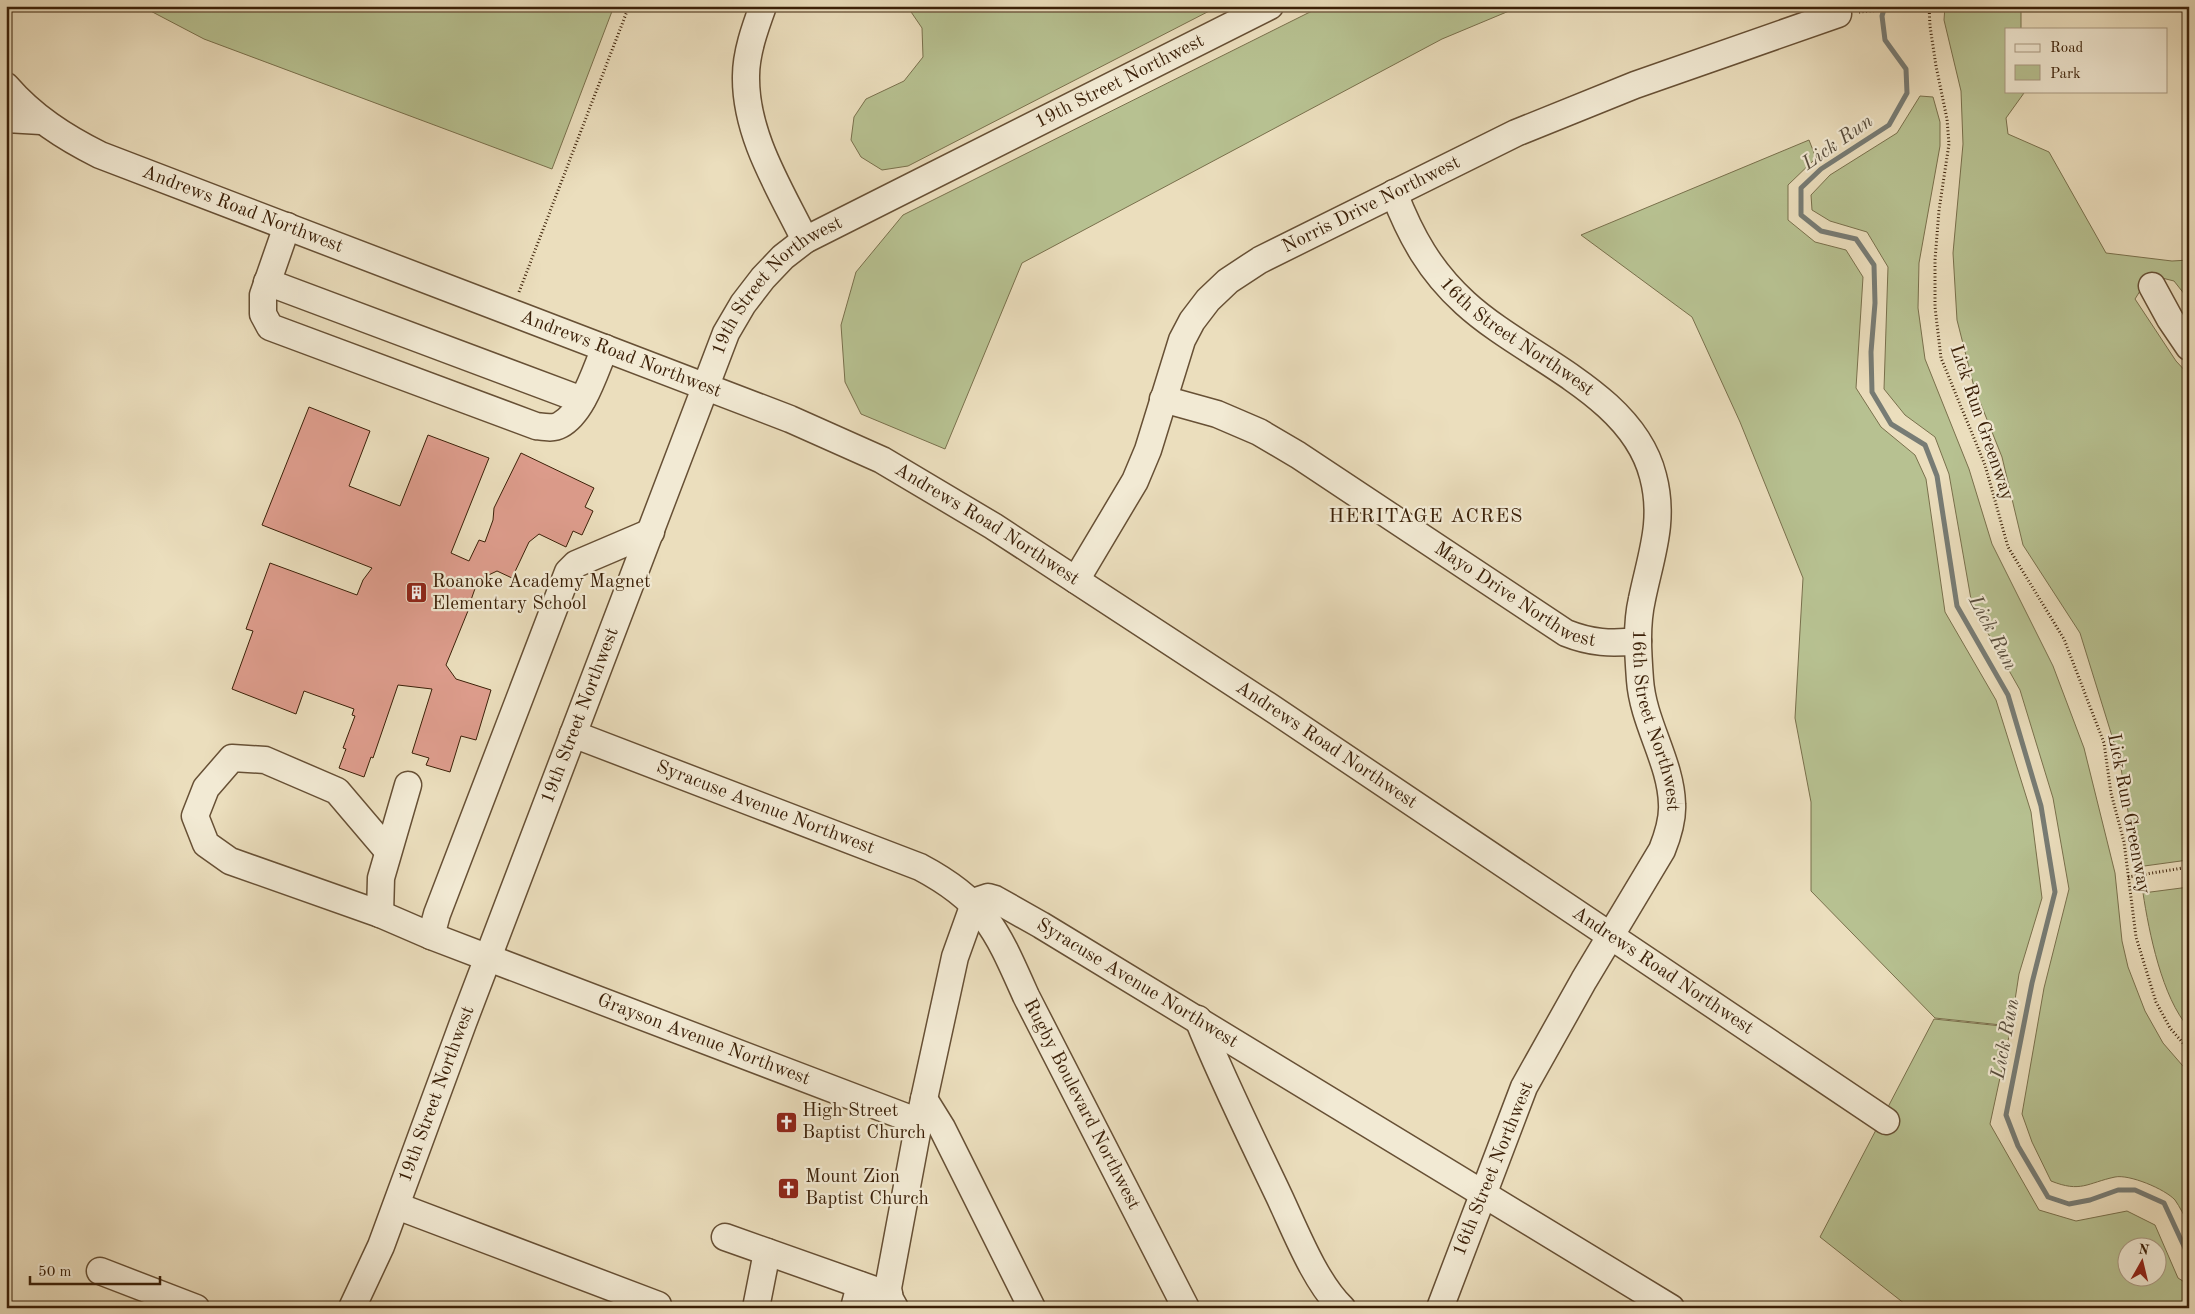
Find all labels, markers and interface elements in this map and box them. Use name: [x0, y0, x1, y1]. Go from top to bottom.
legend: [2005, 28, 2168, 92]
street label: 19th Street Northwest: [1032, 31, 1207, 132]
text: Road: [2050, 41, 2084, 56]
text: Park: [2050, 67, 2081, 82]
water label: Lick Run: [1798, 111, 1877, 175]
street label: Norris Drive Northwest: [1279, 153, 1463, 257]
street label: Andrews Road Northwest: [139, 162, 346, 257]
street label: 19th Street Northwest: [709, 213, 845, 358]
street label: 16th Street Northwest: [1436, 274, 1597, 400]
street label: Andrews Road Northwest: [518, 307, 724, 401]
street label: Lick Run Greenway: [1945, 343, 2017, 503]
street label: Andrews Road Northwest: [891, 460, 1083, 589]
district label: HERITAGE ACRES: [1329, 507, 1523, 527]
street label: Mayo Drive Northwest: [1431, 539, 1597, 651]
place label: Roanoke Academy Magnet Elementary School: [432, 573, 651, 614]
building icon: Roanoke Academy Magnet Elementary School: [404, 581, 428, 605]
water label: Lick Run: [1964, 591, 2020, 674]
street label: 19th Street Northwest: [538, 625, 622, 806]
street label: 16th Street Northwest: [1628, 629, 1682, 811]
street label: Andrews Road Northwest: [1232, 678, 1420, 812]
street label: Lick Run Greenway: [2103, 732, 2153, 896]
street label: Syracuse Avenue Northwest: [654, 757, 877, 858]
street label: Andrews Road Northwest: [1569, 903, 1757, 1038]
street label: Syracuse Avenue Northwest: [1033, 915, 1241, 1052]
street label: Grayson Avenue Northwest: [595, 991, 813, 1089]
street label: Rugby Boulevard Northwest: [1020, 996, 1143, 1213]
water label: Lick Run: [1988, 997, 2024, 1082]
street label: 19th Street Northwest: [396, 1004, 478, 1185]
street label: 16th Street Northwest: [1450, 1079, 1538, 1259]
place label: High Street Baptist Church: [802, 1102, 926, 1143]
church icon: High Street Baptist Church: [774, 1110, 798, 1134]
place label: Mount Zion Baptist Church: [805, 1168, 929, 1209]
church icon: Mount Zion Baptist Church: [777, 1176, 801, 1200]
north arrow: [2118, 1236, 2168, 1286]
text: N: [2137, 1242, 2150, 1258]
scale bar: [30, 1254, 160, 1286]
text: 50 m: [38, 1265, 72, 1280]

